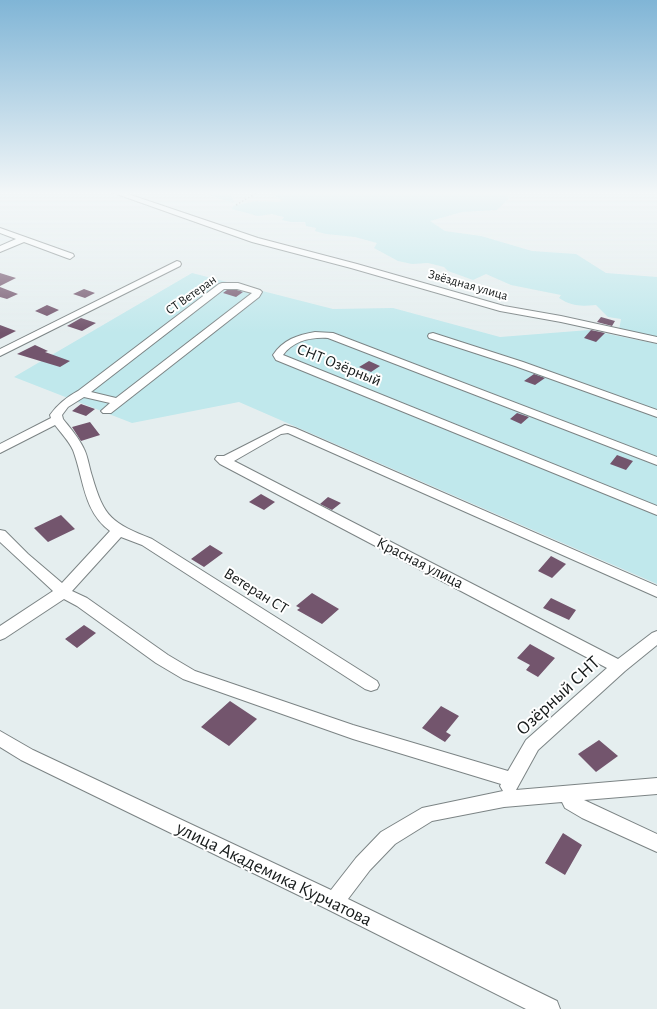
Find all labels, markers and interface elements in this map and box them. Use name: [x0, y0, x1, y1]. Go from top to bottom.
street label: Звёздная улица: [426, 266, 510, 304]
street label: СТ Ветеран: [163, 272, 219, 318]
street label: СНТ Озёрный: [294, 339, 384, 391]
street label: Красная улица: [373, 533, 467, 593]
street label: Ветеран СТ: [220, 564, 292, 618]
street label: Озёрный СНТ: [511, 651, 605, 741]
street label: улица Академика Курчатова: [172, 817, 376, 931]

